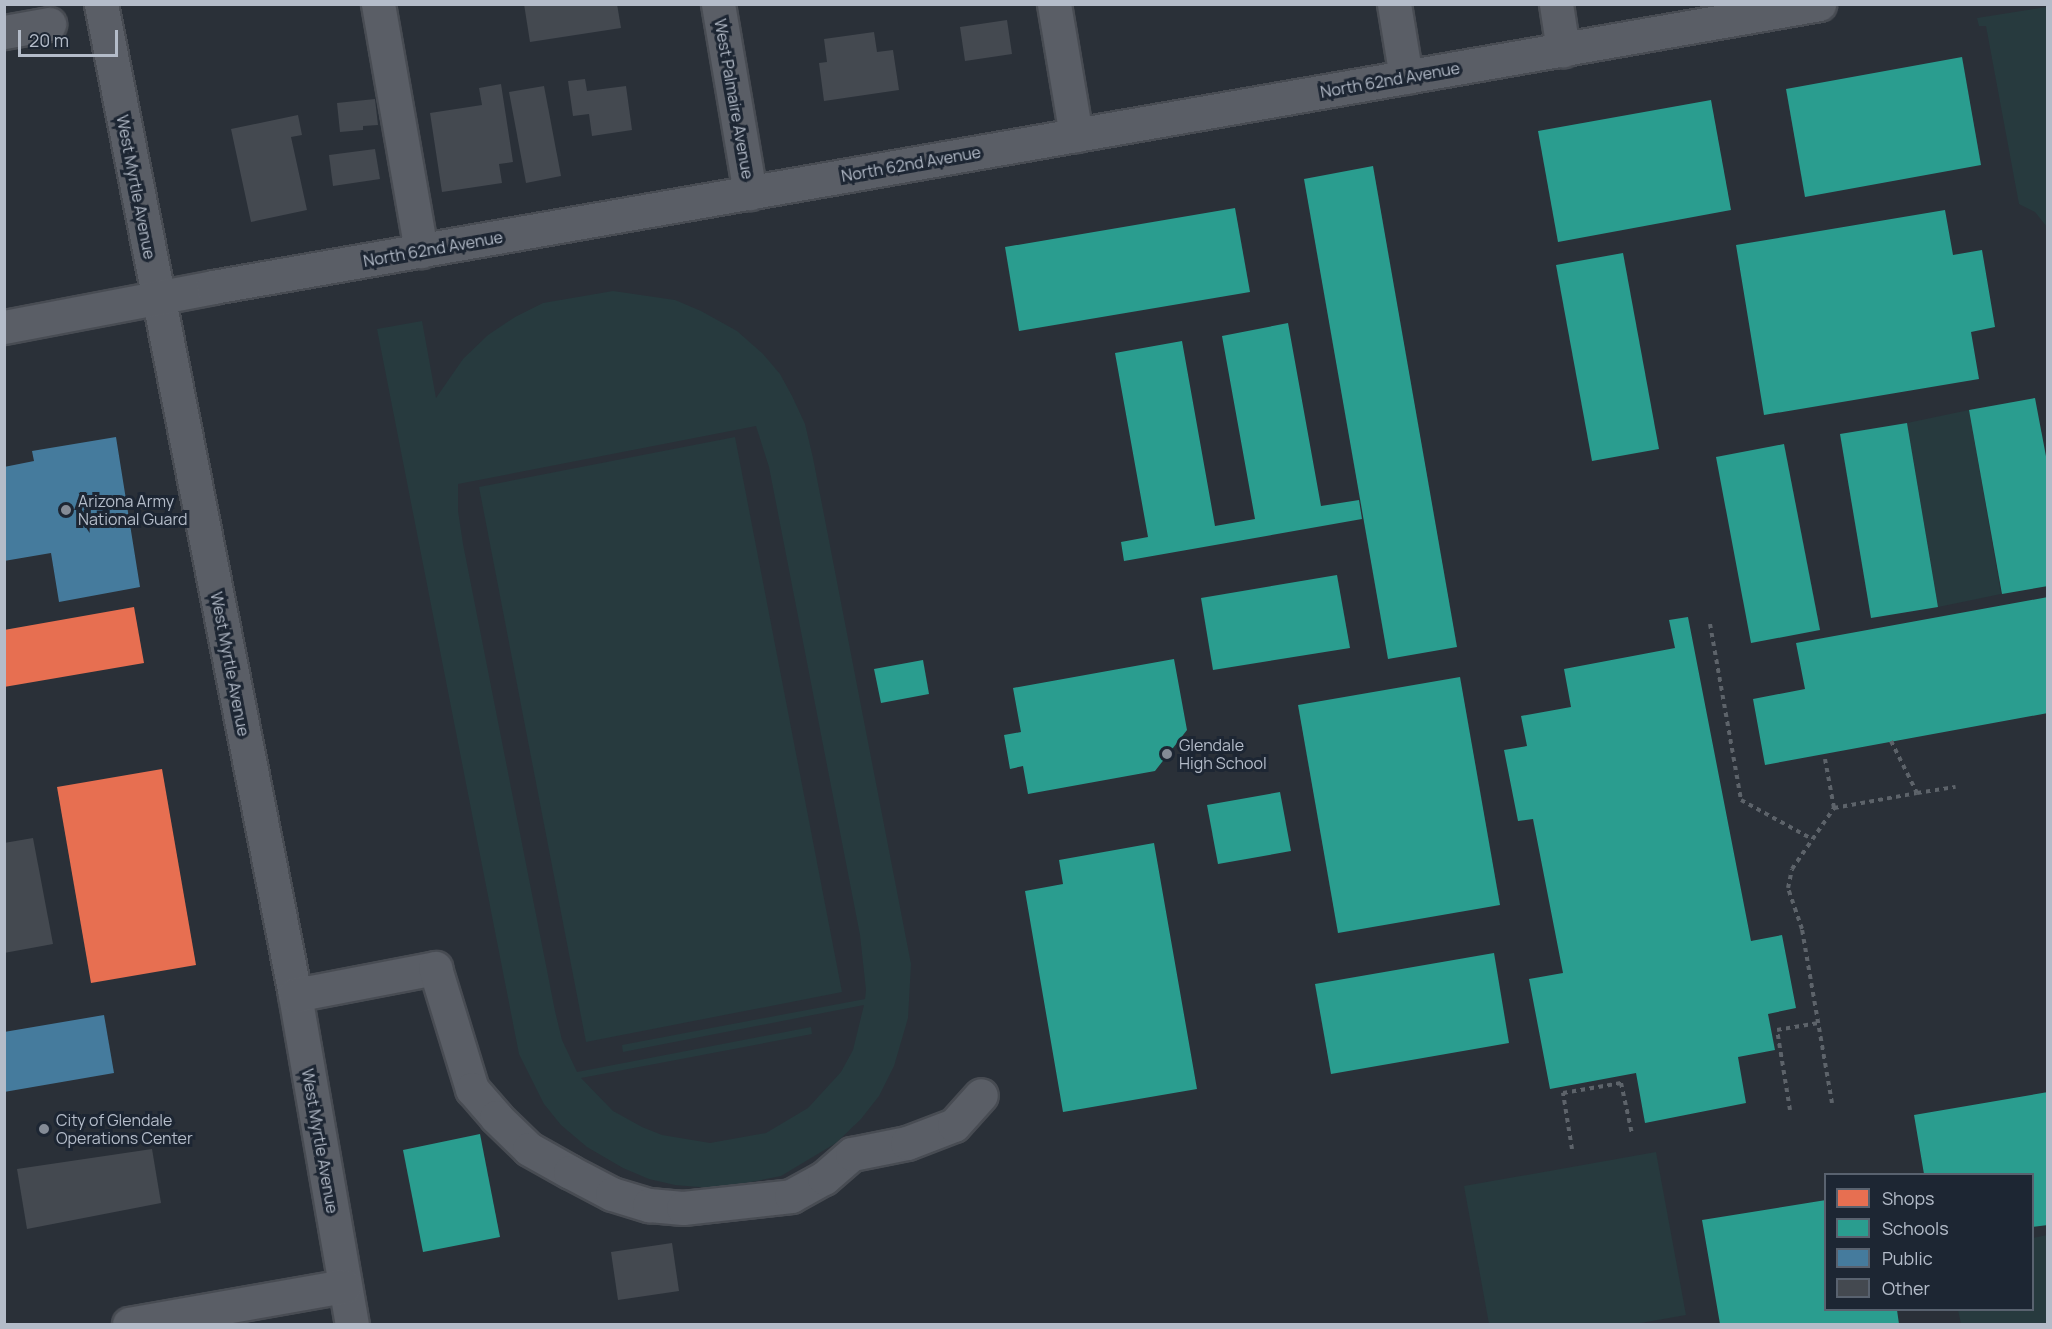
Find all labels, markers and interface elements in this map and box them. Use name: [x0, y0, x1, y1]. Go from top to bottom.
street label: West Palmaire Avenue: [710, 17, 758, 181]
scale bar: [21, 18, 122, 56]
text: 20 m: [29, 28, 69, 52]
street label: North 62nd Avenue: [1319, 58, 1461, 102]
street label: West Myrtle Avenue: [113, 113, 159, 261]
street label: North 62nd Avenue: [840, 142, 982, 186]
street label: North 62nd Avenue: [362, 227, 504, 271]
place label: Arizona Army National Guard: [78, 491, 188, 529]
marker: Arizona Army National Guard: [59, 503, 73, 517]
street label: West Myrtle Avenue: [207, 590, 253, 738]
place label: Glendale High School: [1179, 735, 1267, 773]
marker: Glendale High School: [1160, 747, 1174, 761]
street label: West Myrtle Avenue: [298, 1067, 342, 1215]
place label: City of Glendale Operations Center: [56, 1110, 193, 1148]
marker: City of Glendale Operations Center: [37, 1122, 51, 1136]
legend: [1824, 1173, 2034, 1311]
text: Shops: [1882, 1186, 1934, 1210]
text: Schools: [1882, 1216, 1949, 1240]
text: Public: [1882, 1246, 1933, 1270]
text: Other: [1882, 1276, 1930, 1300]

